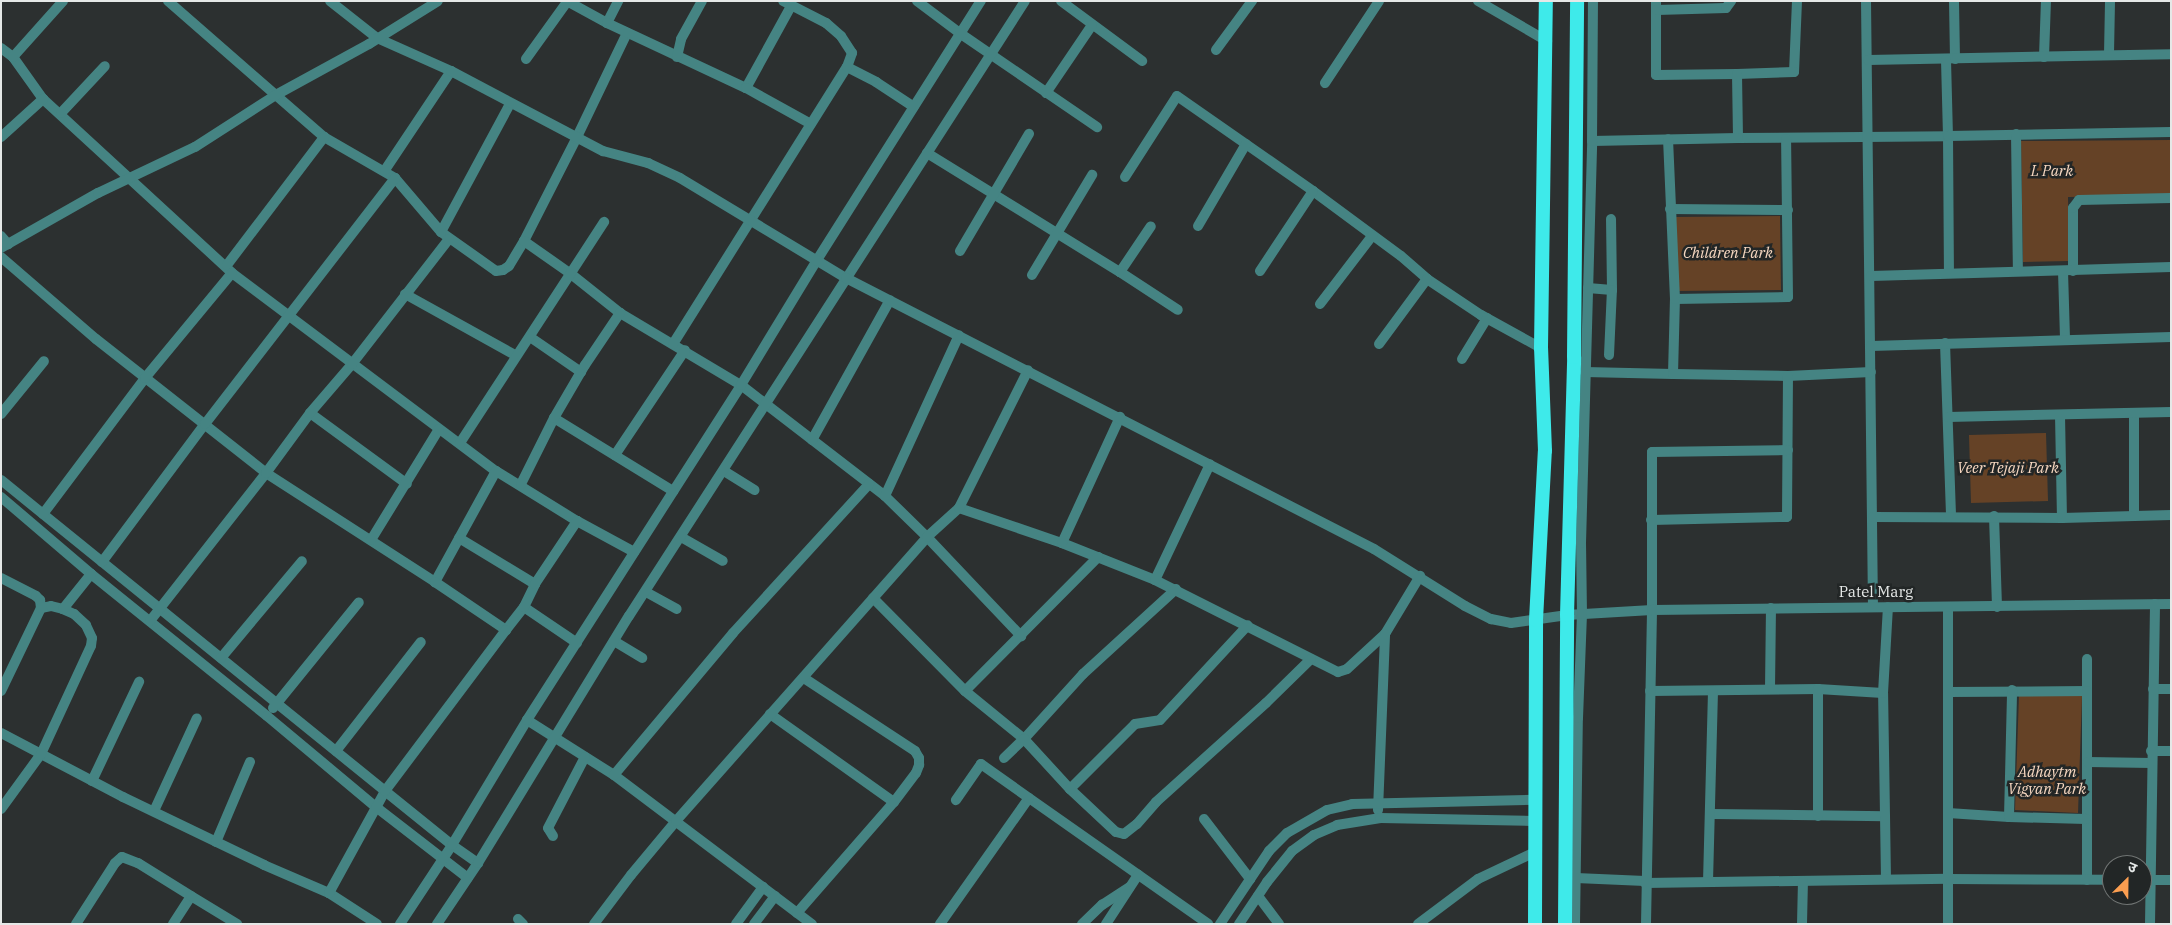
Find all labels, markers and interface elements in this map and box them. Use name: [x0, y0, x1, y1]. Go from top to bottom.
park label: L Park: [2031, 162, 2073, 180]
park label: Children Park: [1683, 244, 1773, 262]
park label: Veer Tejaji Park: [1957, 459, 2059, 477]
street label: Patel Marg: [1839, 583, 1913, 601]
park label: Adhaytm Vigyan Park: [2008, 762, 2086, 797]
north arrow: [2102, 855, 2152, 905]
text: उ: [2125, 857, 2140, 877]

